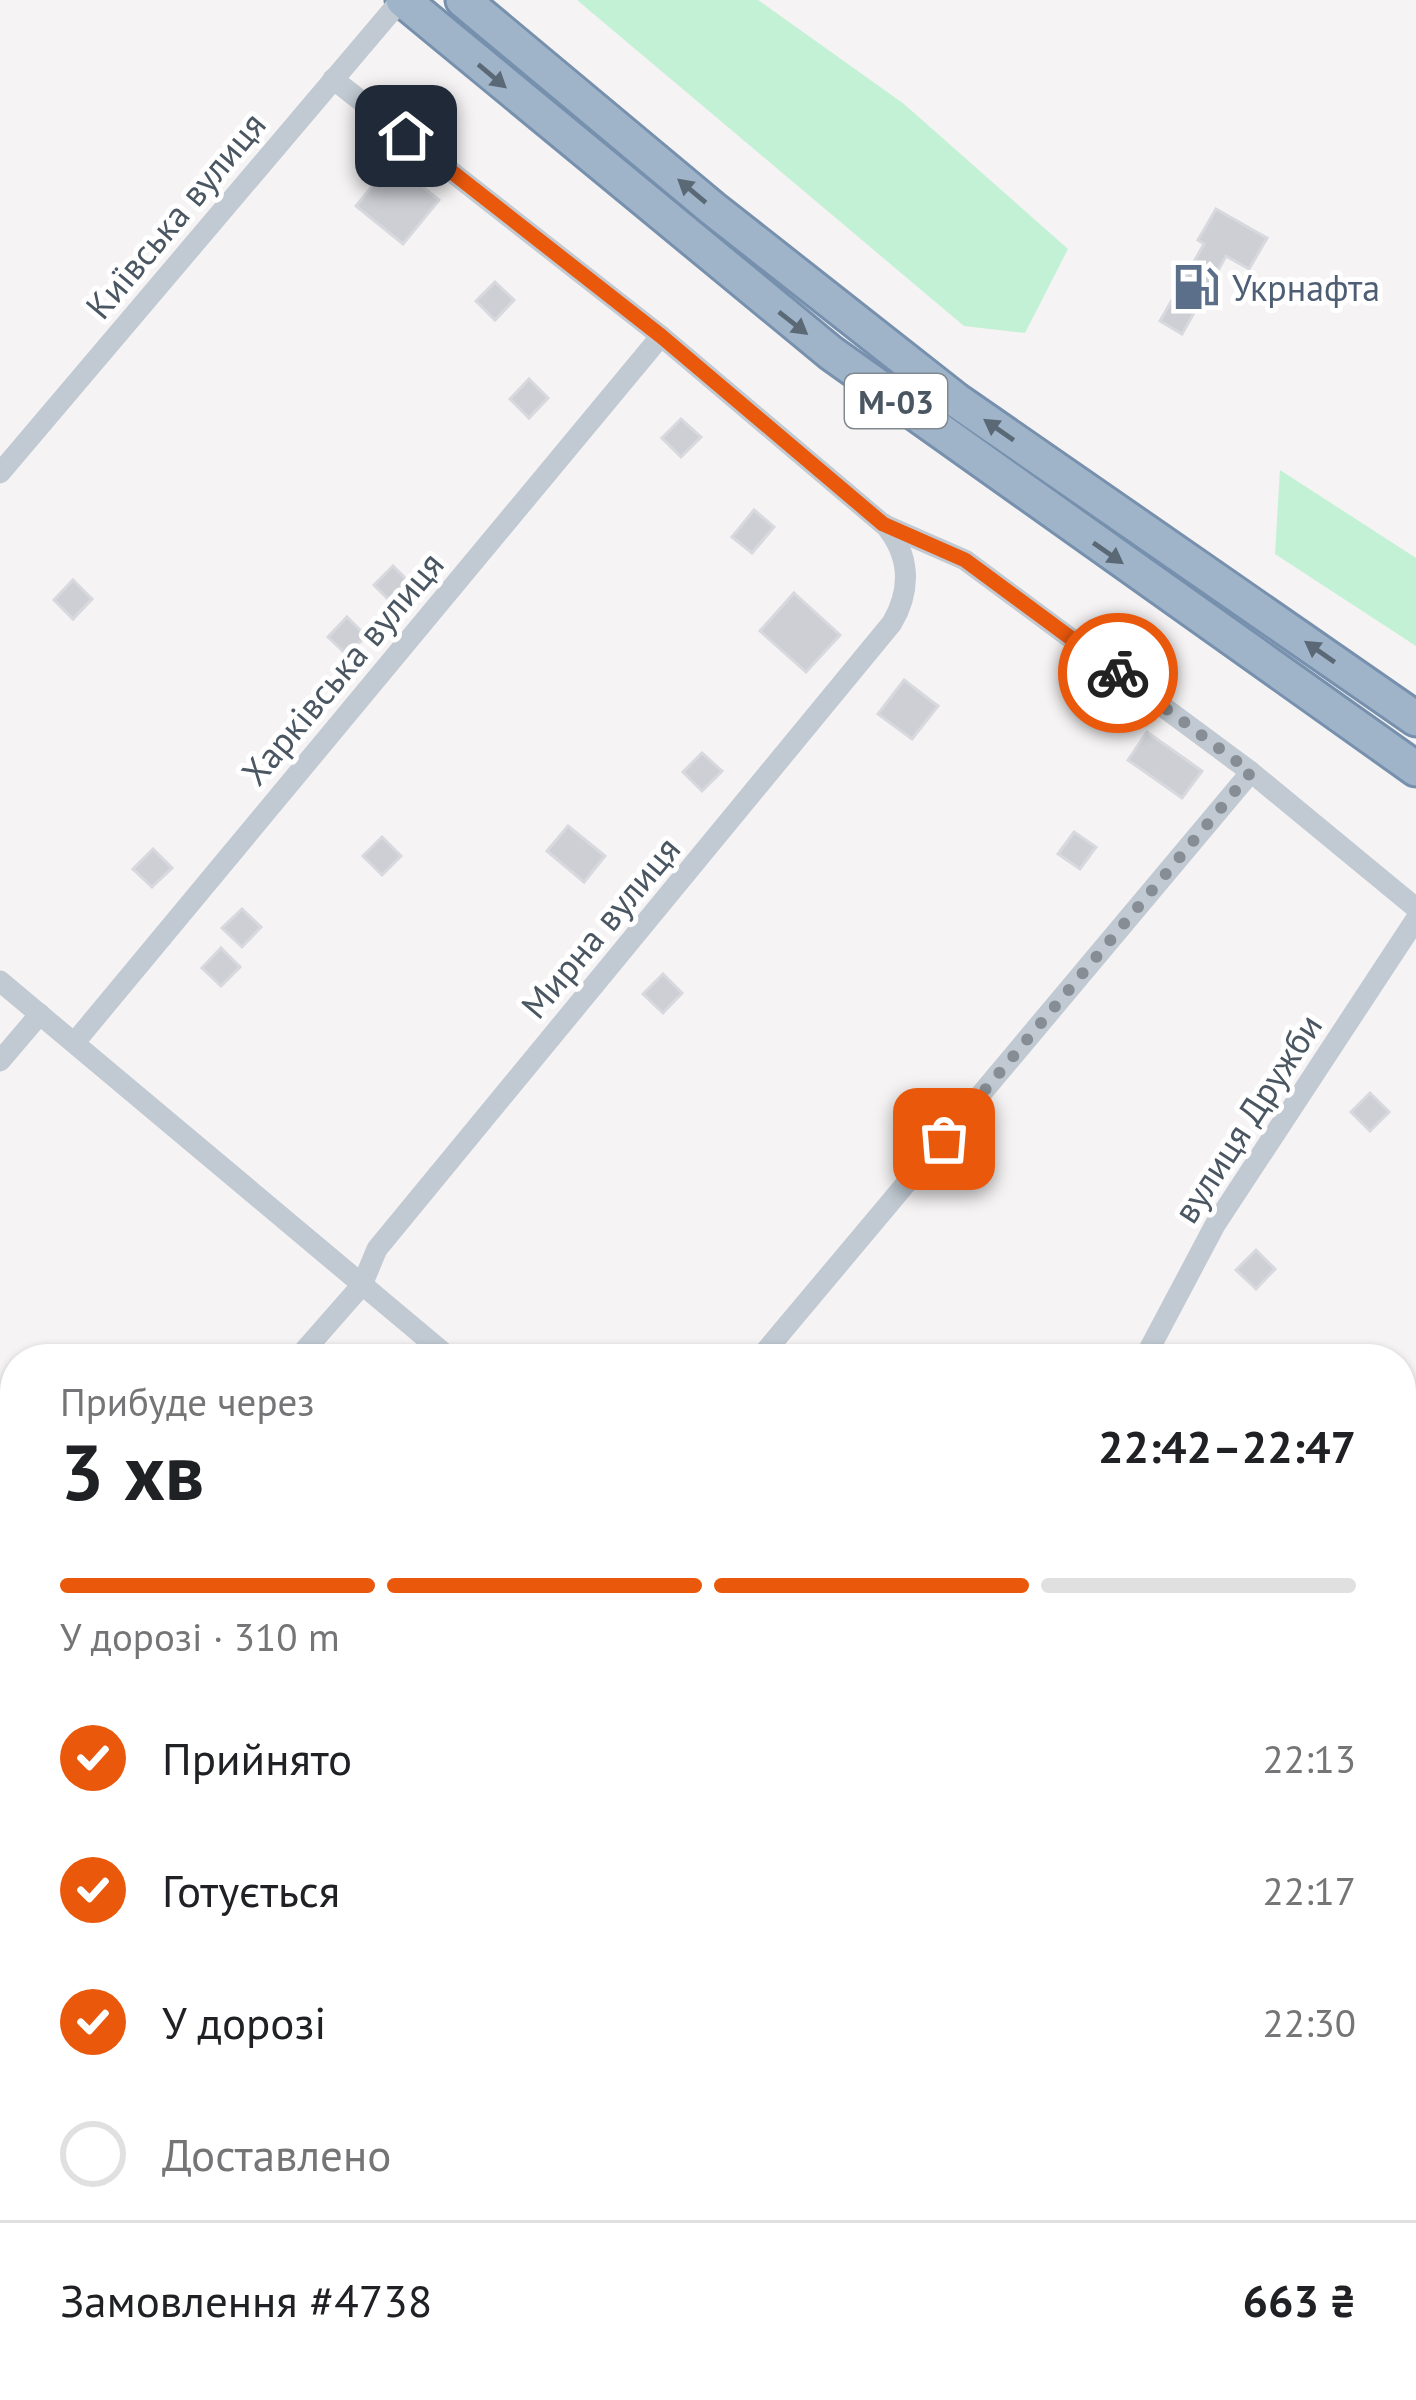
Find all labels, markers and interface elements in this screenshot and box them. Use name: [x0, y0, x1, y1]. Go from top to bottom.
one-way arrow: [477, 62, 507, 88]
pin: [355, 85, 457, 187]
street label: Київська вулиця: [75, 102, 275, 328]
icon: home: [373, 103, 439, 169]
one-way arrow: [676, 178, 707, 204]
fuel station icon: Укрнафта: [1171, 262, 1221, 312]
place label: Укрнафта: [1232, 264, 1380, 311]
one-way arrow: [778, 310, 809, 335]
road number: М-03: [845, 374, 947, 428]
one-way arrow: [983, 419, 1016, 442]
street label: Харківська вулиця: [231, 541, 453, 795]
one-way arrow: [1092, 541, 1124, 564]
courier: [1058, 613, 1178, 733]
icon: bike: [1085, 640, 1151, 706]
one-way arrow: [1304, 641, 1336, 664]
street label: Мирна вулиця: [510, 826, 690, 1028]
street label: вулиця Дружби: [1162, 1005, 1332, 1231]
pin: [893, 1088, 995, 1190]
icon: bag: [911, 1106, 977, 1172]
text: Прибуде через: [60, 1376, 315, 1427]
text: 22:42–22:47: [1098, 1417, 1356, 1475]
text: 3 хв: [60, 1421, 204, 1522]
text: У дорозі · 310 m: [60, 1611, 340, 1662]
icon: check: [60, 1725, 126, 1791]
text: Прийнято: [162, 1729, 352, 1787]
text: 22:13: [1262, 1733, 1356, 1784]
icon: check: [60, 1857, 126, 1923]
text: Готується: [162, 1861, 340, 1919]
text: 22:17: [1262, 1865, 1356, 1916]
icon: check: [60, 1989, 126, 2055]
text: У дорозі: [162, 1993, 326, 2051]
text: 22:30: [1262, 1997, 1356, 2048]
text: Доставлено: [162, 2125, 391, 2183]
text: Замовлення #4738: [60, 2271, 432, 2329]
text: 663 ₴: [1243, 2271, 1356, 2329]

